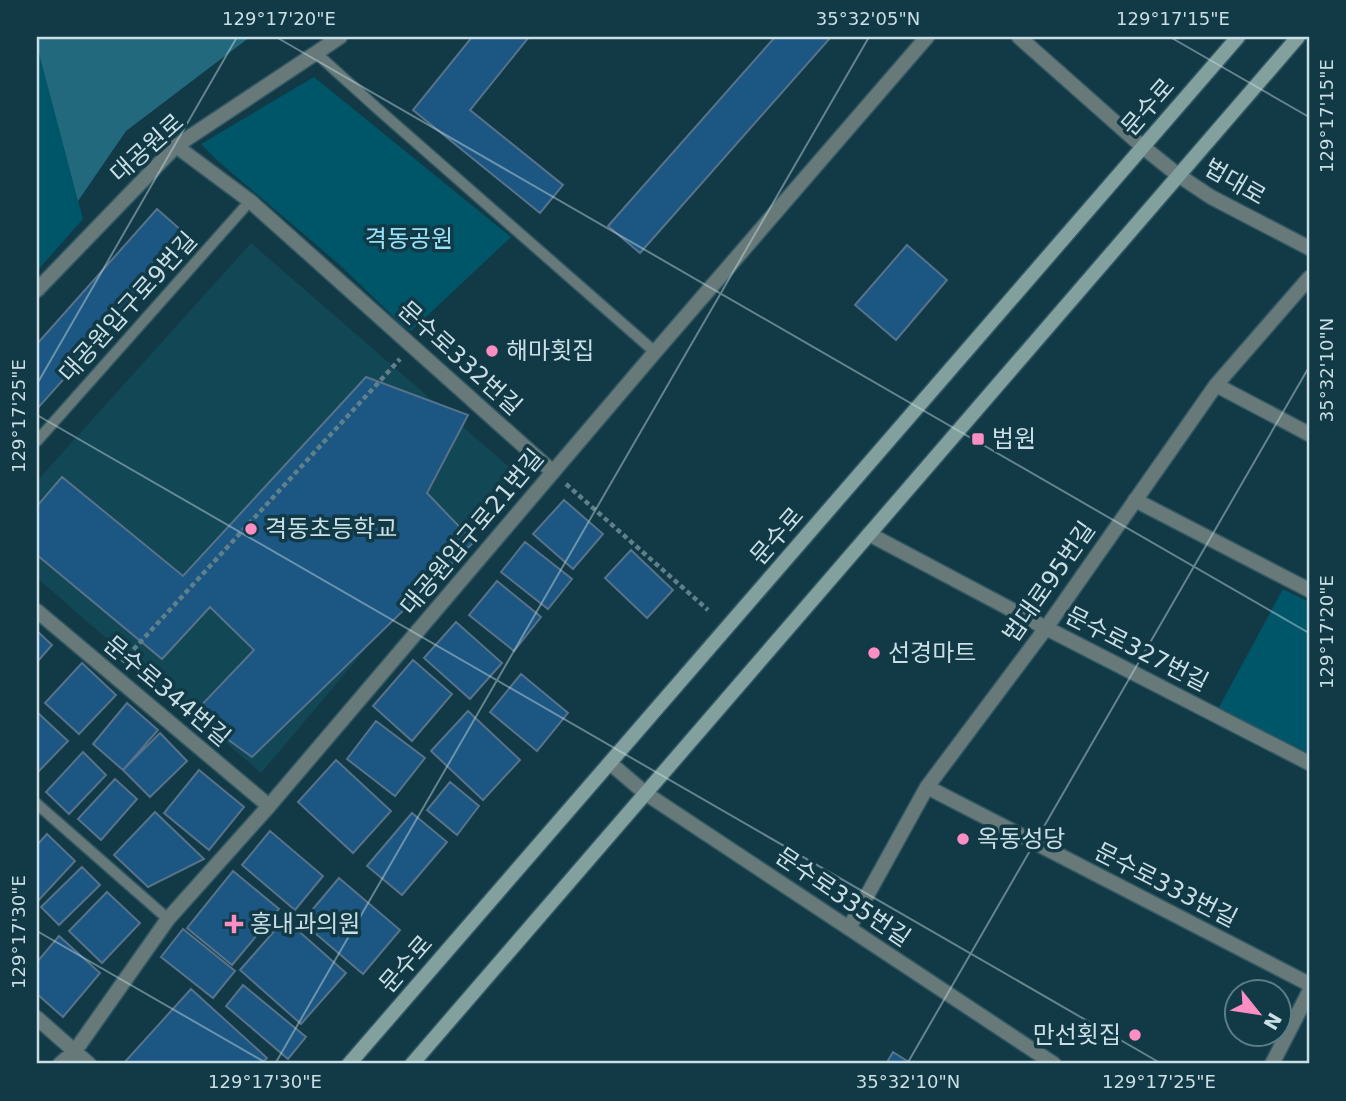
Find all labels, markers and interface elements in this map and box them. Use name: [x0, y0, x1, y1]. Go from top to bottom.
text: 129°17'20"E: [222, 8, 336, 29]
text: 35°32'05"N: [816, 8, 920, 29]
text: 129°17'15"E: [1116, 8, 1230, 29]
text: 129°17'15"E: [1316, 59, 1337, 173]
street label: 문수로: [1116, 73, 1180, 141]
street label: 대공원로: [105, 108, 189, 188]
street label: 법대로: [1199, 153, 1271, 211]
park label: 격동공원: [365, 225, 453, 253]
street label: 대공원입구로9번길: [53, 226, 203, 388]
street label: 문수로332번길: [393, 295, 527, 421]
text: 35°32'10"N: [1316, 318, 1337, 422]
place label: 해마횟집: [506, 337, 594, 365]
marker: 해마횟집: [484, 343, 500, 359]
text: 129°17'25"E: [8, 359, 29, 473]
place label: 법원: [992, 425, 1036, 453]
marker: 법원: [970, 431, 986, 447]
street label: 대공원입구로21번길: [395, 444, 549, 620]
street label: 문수로: [745, 502, 809, 570]
place label: 격동초등학교: [265, 515, 397, 543]
street label: 법대로95번길: [997, 516, 1101, 648]
marker: 격동초등학교: [243, 521, 259, 537]
text: 129°17'20"E: [1316, 575, 1337, 689]
street label: 문수로327번길: [1061, 601, 1213, 697]
street label: 문수로344번길: [98, 630, 236, 752]
place label: 선경마트: [888, 639, 976, 667]
marker: 선경마트: [866, 645, 882, 661]
place label: 옥동성당: [977, 825, 1065, 853]
marker: 옥동성당: [955, 831, 971, 847]
street label: 문수로333번길: [1090, 837, 1242, 933]
street label: 문수로335번길: [770, 842, 916, 952]
text: 129°17'30"E: [8, 875, 29, 989]
place label: 홍내과의원: [250, 910, 360, 938]
marker: 홍내과의원: [224, 914, 244, 934]
street label: 문수로: [374, 930, 438, 998]
north arrow: [1224, 978, 1294, 1048]
text: N: [1259, 1009, 1286, 1034]
place label: 만선횟집: [1033, 1021, 1121, 1049]
marker: 만선횟집: [1127, 1027, 1143, 1043]
text: 129°17'30"E: [208, 1071, 322, 1092]
text: 35°32'10"N: [856, 1071, 960, 1092]
text: 129°17'25"E: [1102, 1071, 1216, 1092]

